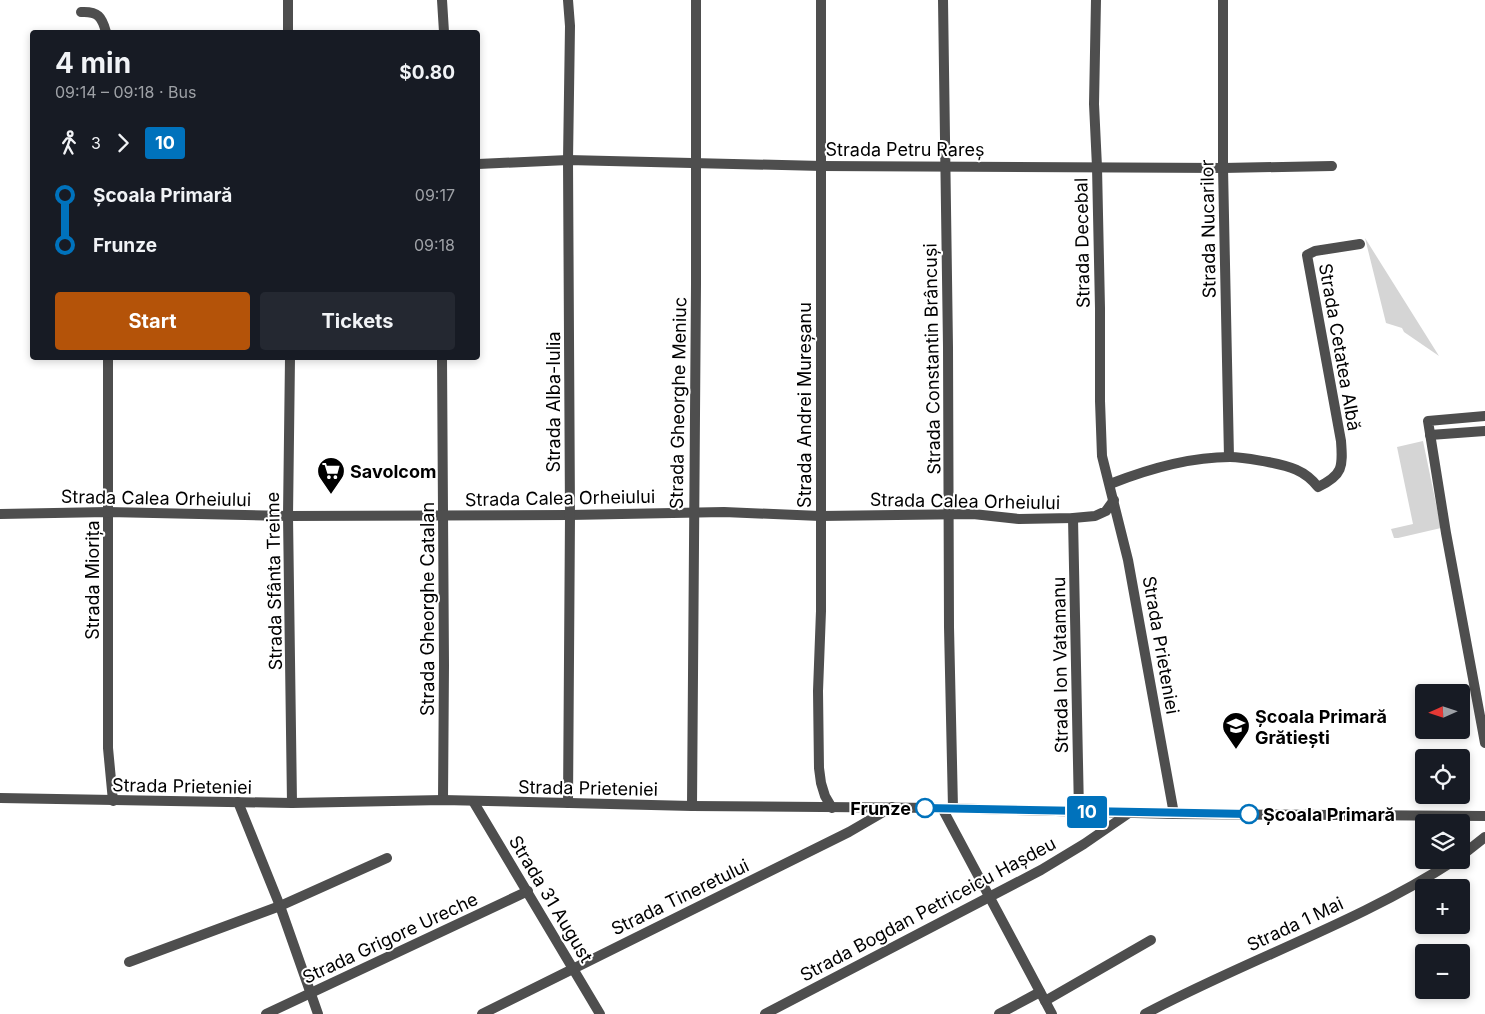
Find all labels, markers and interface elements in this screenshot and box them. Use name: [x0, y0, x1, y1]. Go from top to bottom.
text: 4 min: [55, 46, 131, 80]
text: $0.80: [399, 61, 455, 84]
text: 09:14 – 09:18 · Bus: [55, 82, 196, 102]
icon: walk: [55, 129, 83, 157]
icon: forward: [109, 129, 137, 157]
text: 10: [155, 132, 175, 153]
text: 3: [91, 133, 101, 153]
street label: Strada Petru Rareș: [826, 139, 984, 161]
street label: Strada Nucarilor: [1196, 159, 1220, 298]
street label: Strada Decebal: [1070, 178, 1094, 308]
text: Școala Primară: [93, 184, 232, 207]
text: 09:17: [415, 185, 455, 205]
text: Frunze: [93, 234, 157, 257]
text: 09:18: [414, 235, 455, 255]
street label: Strada Constantin Brâncuși: [919, 243, 946, 475]
street label: Strada Cetatea Albă: [1315, 262, 1365, 432]
button: Start: [55, 292, 250, 350]
button: Tickets: [260, 292, 455, 350]
street label: Strada Gheorghe Meniuc: [666, 297, 690, 509]
street label: Strada Andrei Mureșanu: [794, 302, 816, 508]
street label: Strada Alba-Iulia: [543, 331, 564, 473]
supermarket icon: Savolcom: [316, 456, 346, 495]
place label: Savolcom: [350, 461, 436, 482]
street label: Strada Calea Orheiului: [61, 486, 251, 510]
street label: Strada Calea Orheiului: [465, 486, 655, 510]
street label: Strada Calea Orheiului: [870, 489, 1060, 513]
street label: Strada Sfânta Treime: [262, 492, 286, 670]
street label: Strada Gheorghe Catalan: [417, 502, 438, 716]
street label: Strada Miorița: [82, 520, 104, 640]
street label: Strada Prieteniei: [1139, 574, 1183, 716]
street label: Strada Ion Vatamanu: [1048, 576, 1072, 754]
north arrow: [1415, 684, 1470, 739]
map controls: [1415, 684, 1470, 999]
place label: Școala Primară Grătiești: [1255, 706, 1387, 748]
school or university icon: Școala Primară Grătiești: [1221, 711, 1251, 750]
button: locate: [1415, 749, 1470, 804]
street label: Strada Prieteniei: [112, 774, 252, 798]
street label: Strada Prieteniei: [518, 776, 658, 800]
line badge: 10: [1064, 796, 1110, 828]
place label: Frunze: [850, 798, 911, 819]
marker: Frunze: [915, 798, 935, 818]
text: 10: [1077, 801, 1097, 822]
marker: Școala Primară: [1239, 804, 1259, 824]
place label: Școala Primară: [1263, 804, 1395, 825]
button: layers: [1415, 814, 1470, 869]
street label: Strada 31 August: [505, 832, 597, 966]
street label: Strada Bogdan Petriceicu Hașdeu: [797, 832, 1060, 986]
street label: Strada Tineretului: [608, 855, 752, 939]
button: +: [1415, 879, 1470, 934]
street label: Strada Grigore Ureche: [299, 888, 481, 988]
street label: Strada 1 Mai: [1244, 893, 1346, 955]
button: −: [1415, 944, 1470, 999]

